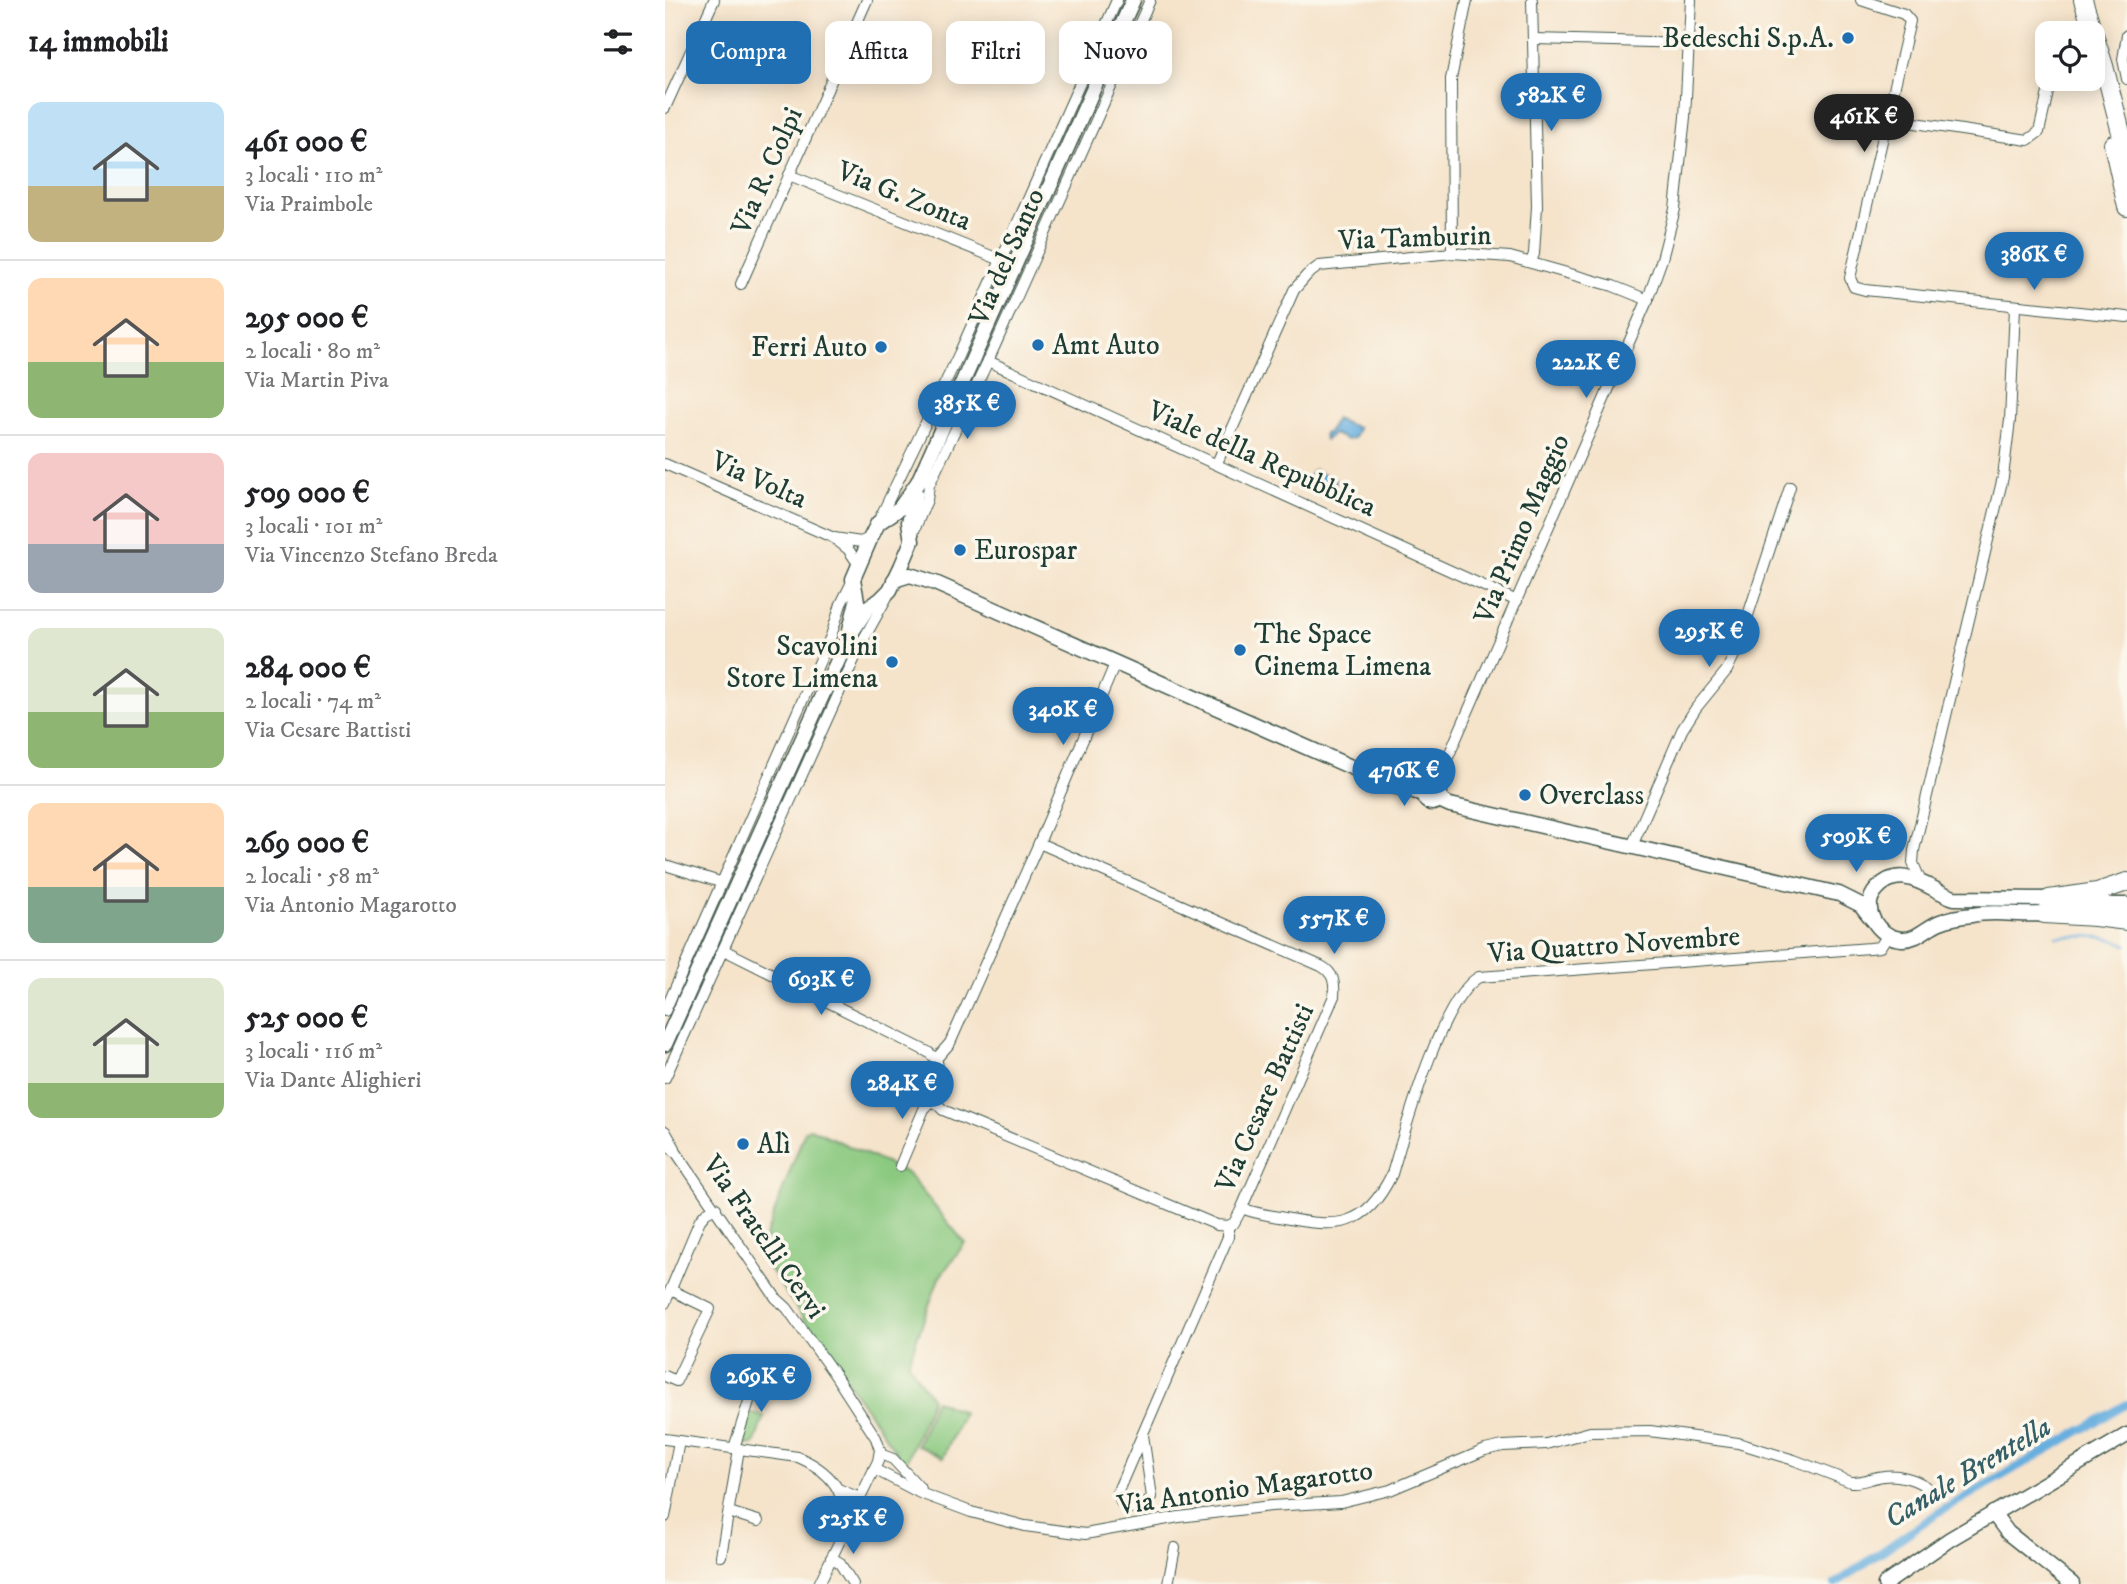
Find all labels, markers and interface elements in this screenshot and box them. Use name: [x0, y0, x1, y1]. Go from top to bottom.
chip: Compra: [686, 21, 811, 84]
chip: Affitta: [825, 21, 932, 84]
chip: Filtri: [946, 21, 1045, 84]
chip: Nuovo: [1059, 21, 1172, 84]
place label: Bedeschi S.p.A.: [1662, 21, 1834, 56]
map controls: [2035, 21, 2105, 91]
button: locate: [2035, 21, 2105, 91]
icon: filters: [599, 23, 637, 61]
text: 14 immobili: [28, 24, 169, 61]
marker: Bedeschi S.p.A.: [1840, 30, 1856, 46]
pin: 582K €: [1494, 74, 1608, 133]
text: 582K €: [1517, 81, 1585, 110]
pin: 461K €: [1807, 94, 1921, 154]
street label: Via R. Colpi: [723, 102, 811, 241]
text: 461K €: [1830, 102, 1898, 131]
text: 461 000 €: [245, 124, 368, 161]
icon: home: [84, 130, 168, 214]
street label: Via G. Zonta: [831, 153, 976, 239]
text: 3 locali · 110 m²: [245, 161, 383, 190]
street label: Via del Santo: [961, 183, 1053, 332]
text: Via Praimbole: [245, 190, 373, 219]
street label: Via Tamburin: [1337, 218, 1492, 258]
pin: 386K €: [1977, 232, 2091, 292]
text: 386K €: [2001, 240, 2067, 269]
text: 295 000 €: [245, 300, 369, 337]
icon: home: [84, 306, 168, 390]
place label: Amt Auto: [1052, 328, 1160, 363]
place label: Ferri Auto: [751, 330, 867, 365]
text: 2 locali · 80 m²: [245, 337, 380, 366]
marker: Amt Auto: [1030, 337, 1046, 353]
marker: Ferri Auto: [873, 339, 889, 355]
pin: 222K €: [1529, 340, 1643, 400]
text: 222K €: [1552, 348, 1620, 377]
text: Via Martin Piva: [245, 366, 389, 395]
pin: 385K €: [910, 382, 1024, 441]
text: 385K €: [934, 389, 1000, 418]
street label: Viale della Repubblica: [1142, 393, 1382, 525]
street label: Via Primo Maggio: [1466, 429, 1578, 630]
street label: Via Volta: [705, 443, 813, 517]
text: 509 000 €: [245, 475, 370, 512]
icon: home: [84, 481, 168, 565]
text: 3 locali · 101 m²: [245, 512, 382, 541]
place label: Eurospar: [974, 533, 1078, 568]
text: Via Vincenzo Stefano Breda: [245, 541, 498, 570]
marker: Eurospar: [952, 542, 968, 558]
pin: 295K €: [1652, 610, 1766, 669]
place label: The Space Cinema Limena: [1254, 617, 1431, 684]
text: 295K €: [1675, 617, 1743, 646]
place label: Scavolini Store Limena: [726, 629, 878, 696]
marker: The Space Cinema Limena: [1232, 642, 1248, 658]
text: 284 000 €: [245, 650, 371, 687]
marker: Scavolini Store Limena: [884, 654, 900, 670]
icon: home: [84, 656, 168, 740]
text: 2 locali · 74 m²: [245, 687, 381, 716]
pin: 340K €: [1006, 688, 1120, 747]
text: 340K €: [1029, 695, 1097, 724]
text: Via Cesare Battisti: [245, 716, 411, 745]
pin: 476K €: [1347, 748, 1461, 808]
text: 476K €: [1368, 756, 1440, 785]
place label: Overclass: [1539, 778, 1644, 813]
marker: Overclass: [1517, 787, 1533, 803]
pin: 509K €: [1799, 814, 1913, 874]
text: 509K €: [1821, 822, 1891, 851]
text: 269 000 €: [245, 825, 369, 862]
icon: home: [84, 831, 168, 915]
text: 2 locali · 58 m²: [245, 862, 379, 891]
text: Via Antonio Magarotto: [245, 891, 457, 920]
pin: 557K €: [1277, 897, 1391, 956]
text: 557K €: [1299, 904, 1369, 933]
street label: Via Quattro Novembre: [1486, 919, 1741, 971]
pin: 693K €: [764, 958, 878, 1017]
text: 693K €: [788, 965, 854, 994]
street label: Via Cesare Battisti: [1207, 998, 1322, 1198]
text: 525 000 €: [245, 1000, 368, 1037]
icon: home: [84, 1006, 168, 1090]
text: 3 locali · 116 m²: [245, 1037, 382, 1066]
pin: 284K €: [845, 1062, 959, 1121]
text: Via Dante Alighieri: [245, 1066, 421, 1095]
text: 284K €: [867, 1069, 937, 1098]
place label: Alì: [757, 1127, 790, 1162]
marker: Alì: [735, 1136, 751, 1152]
street label: Via Fratelli Cervi: [694, 1148, 833, 1326]
pin: 269K €: [704, 1354, 818, 1414]
text: 269K €: [726, 1362, 796, 1391]
water label: Canale Brentella: [1878, 1409, 2058, 1537]
street label: Via Antonio Magarotto: [1114, 1453, 1375, 1523]
pin: 525K €: [796, 1496, 910, 1556]
text: 525K €: [819, 1504, 887, 1533]

